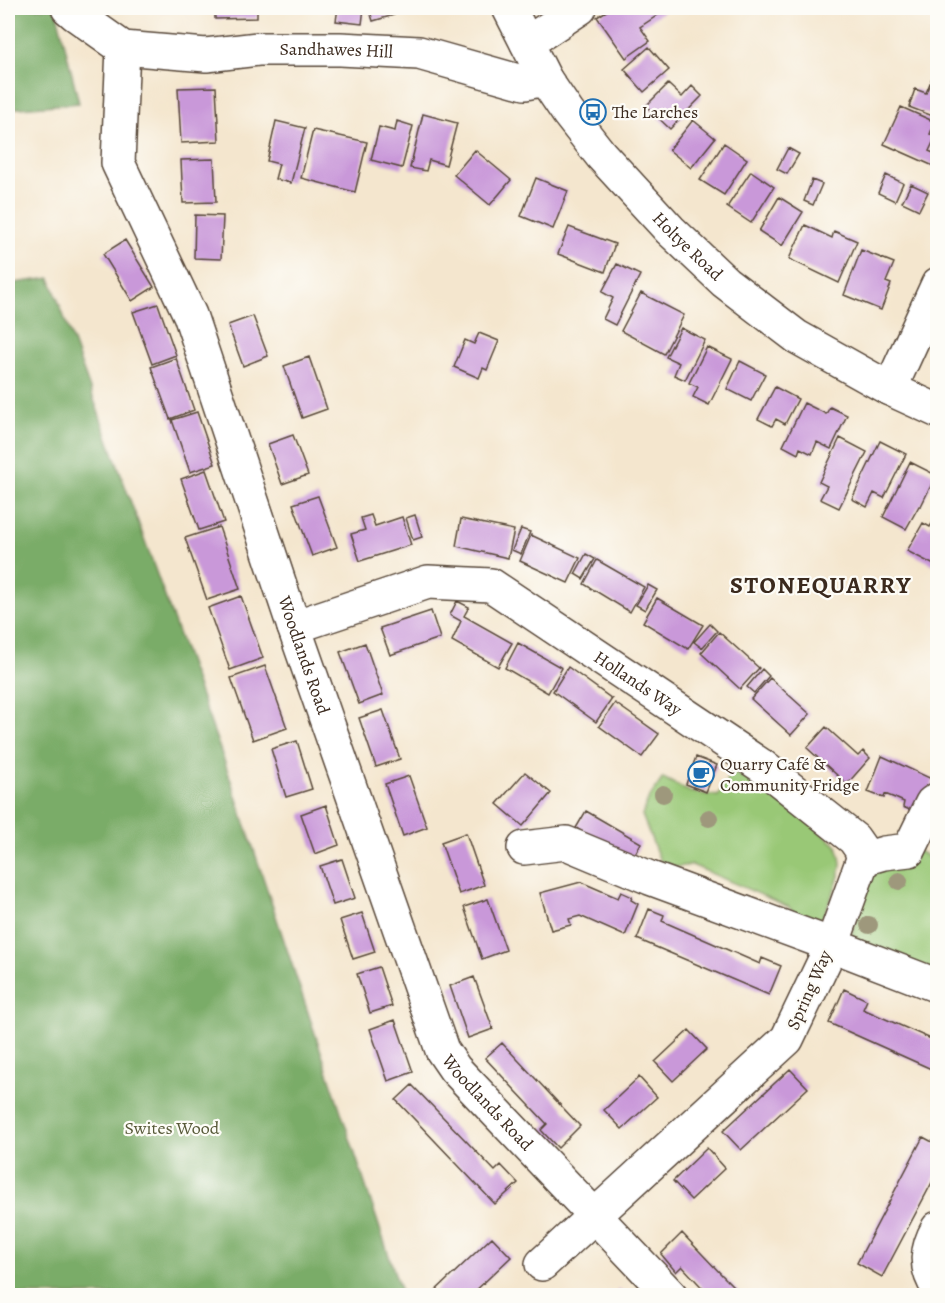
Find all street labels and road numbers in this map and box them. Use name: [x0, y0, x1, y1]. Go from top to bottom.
street label: Sandhawes Hill: [280, 37, 394, 64]
street label: Holtye Road: [647, 207, 728, 286]
street label: Woodlands Road: [272, 592, 336, 718]
street label: Hollands Way: [589, 645, 687, 722]
street label: Spring Way: [781, 945, 838, 1034]
street label: Woodlands Road: [436, 1049, 539, 1156]

